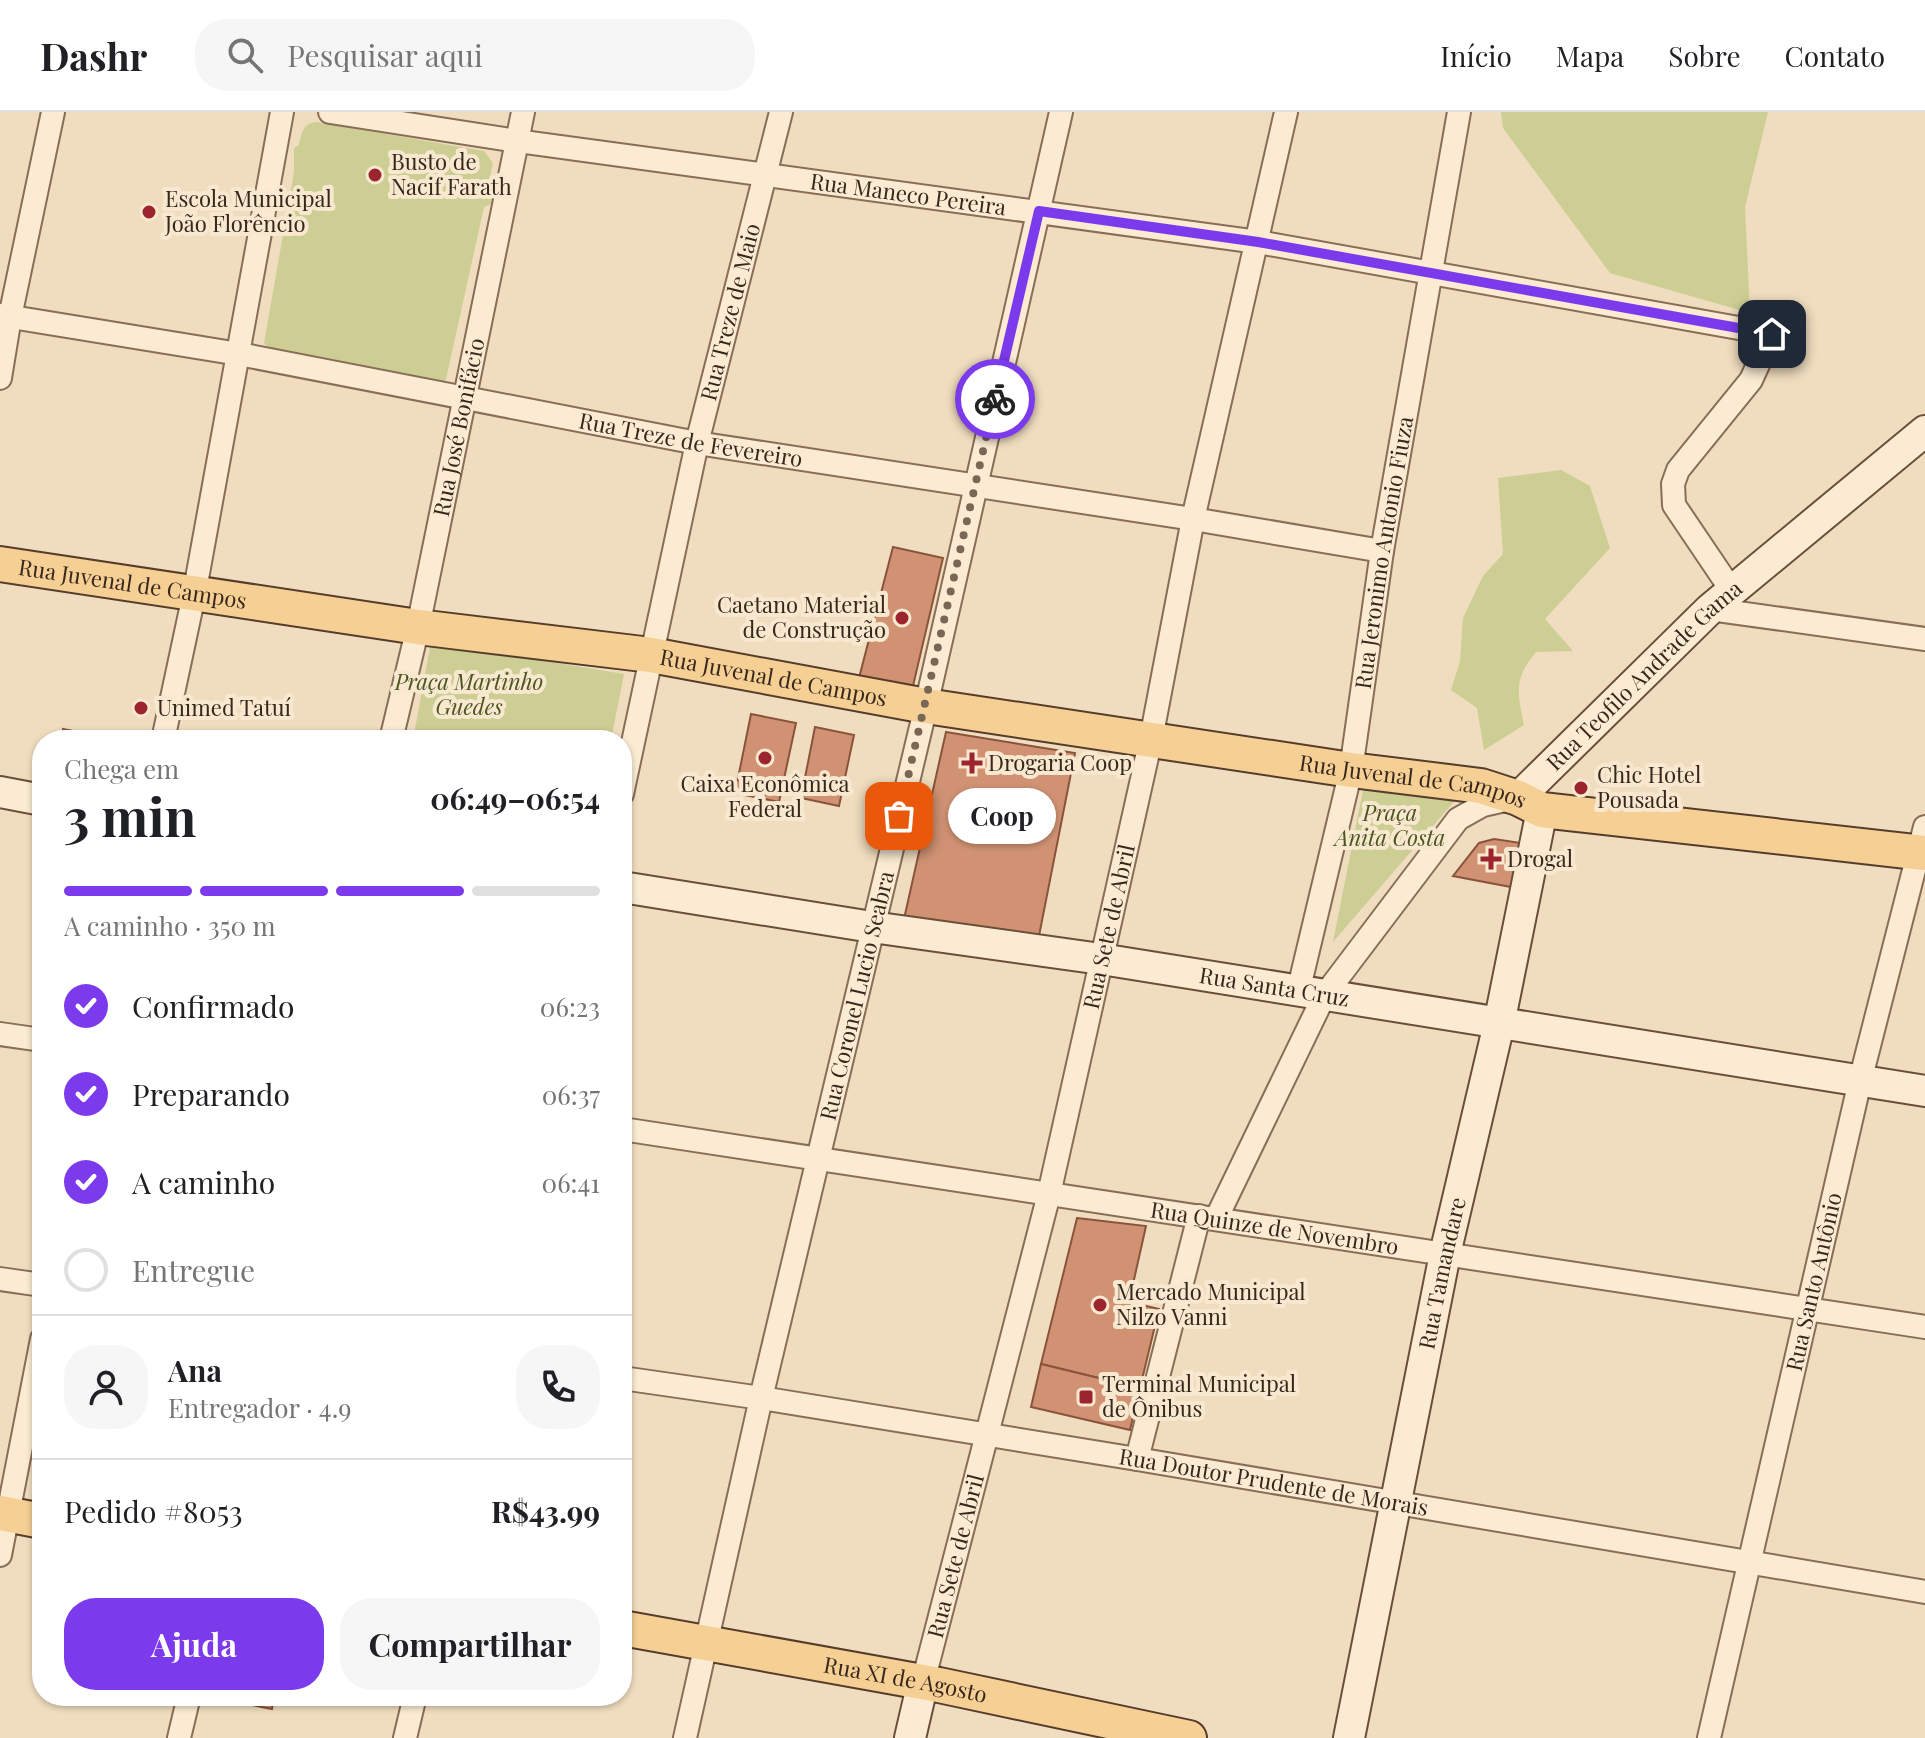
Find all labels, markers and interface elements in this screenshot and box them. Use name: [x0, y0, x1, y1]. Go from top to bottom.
search box: [195, 19, 755, 91]
text: Dashr: [40, 30, 147, 81]
icon: search: [223, 33, 267, 77]
text: Pesquisar aqui: [287, 35, 483, 75]
text: Início: [1440, 37, 1512, 74]
text: Mapa: [1556, 37, 1624, 74]
text: Sobre: [1668, 37, 1741, 74]
text: Contato: [1785, 37, 1885, 74]
place label: Busto de Nacif Farath: [391, 146, 512, 201]
street label: Rua Maneco Pereira: [809, 165, 1008, 222]
marker: Busto de Nacif Farath: [366, 166, 384, 184]
place label: Escola Municipal João Florêncio: [164, 183, 332, 238]
marker: Escola Municipal João Florêncio: [140, 203, 158, 221]
street label: Rua Treze de Maio: [692, 220, 766, 404]
pin: [1738, 300, 1806, 368]
icon: home: [1750, 312, 1794, 356]
street label: Rua José Bonifácio: [425, 335, 491, 519]
courier: [955, 359, 1035, 439]
icon: bike: [973, 377, 1017, 421]
street label: Rua Treze de Fevereiro: [577, 404, 805, 473]
street label: Rua Jeronimo Antonio Fiuza: [1347, 414, 1419, 691]
street label: Rua Juvenal de Campos: [17, 551, 249, 615]
street label: Rua Teofilo Andrade Gama: [1539, 573, 1748, 776]
place label: Caetano Material de Construção: [717, 589, 886, 644]
marker: Caetano Material de Construção: [893, 609, 911, 627]
street label: Rua Juvenal de Campos: [658, 641, 890, 712]
park label: Praça Martinho Guedes: [394, 666, 543, 721]
place label: Unimed Tatuí: [157, 692, 291, 722]
marker: Unimed Tatuí: [132, 699, 150, 717]
street label: Rua Juvenal de Campos: [1297, 746, 1533, 814]
place label: Drogaria Coop: [988, 747, 1132, 777]
marker: Caixa Econômica Federal: [756, 749, 774, 767]
text: Chega em: [64, 751, 179, 786]
marker: Drogaria Coop: [963, 754, 981, 772]
place label: Chic Hotel Pousada: [1597, 759, 1701, 814]
place label: Caixa Econômica Federal: [680, 768, 850, 823]
text: 06:49–06:54: [430, 778, 600, 818]
marker: Chic Hotel Pousada: [1572, 779, 1590, 797]
text: 3 min: [64, 781, 197, 850]
pin: [865, 782, 933, 850]
callout: Coop: [947, 788, 1055, 844]
icon: bag: [877, 794, 921, 838]
park label: Praça Anita Costa: [1333, 797, 1445, 852]
text: Coop: [970, 798, 1034, 833]
street label: Rua Sete de Abril: [1075, 841, 1141, 1012]
place label: Drogal: [1507, 843, 1573, 873]
marker: Drogal: [1482, 850, 1500, 868]
street label: Rua Coronel Lucio Seabra: [812, 868, 900, 1123]
text: A caminho · 350 m: [64, 908, 276, 943]
street label: Rua Santa Cruz: [1197, 959, 1352, 1013]
icon: check: [64, 984, 108, 1028]
text: Confirmado: [132, 986, 294, 1026]
text: 06:23: [540, 989, 600, 1024]
icon: check: [64, 1072, 108, 1116]
text: Preparando: [132, 1074, 290, 1114]
text: 06:37: [542, 1077, 600, 1112]
icon: check: [64, 1160, 108, 1204]
text: A caminho: [132, 1162, 275, 1202]
text: 06:41: [542, 1165, 600, 1200]
street label: Rua Santo Antônio: [1778, 1189, 1848, 1374]
street label: Rua Quinze de Novembro: [1149, 1194, 1401, 1261]
street label: Rua Tamandare: [1410, 1194, 1472, 1352]
text: Entregue: [132, 1250, 255, 1290]
place label: Mercado Municipal Nilzo Vanni: [1116, 1276, 1306, 1331]
marker: Mercado Municipal Nilzo Vanni: [1091, 1296, 1109, 1314]
button: person: [64, 1345, 148, 1429]
button: phone: [516, 1345, 600, 1429]
text: Ana: [168, 1350, 222, 1390]
place label: Terminal Municipal de Ônibus: [1102, 1368, 1296, 1423]
marker: Terminal Municipal de Ônibus: [1077, 1388, 1095, 1406]
text: Entregador · 4.9: [168, 1390, 351, 1425]
street label: Rua Doutor Prudente de Morais: [1117, 1440, 1431, 1522]
street label: Rua Sete de Abril: [919, 1471, 990, 1641]
text: Pedido #8053: [64, 1491, 243, 1531]
text: R$43.99: [491, 1491, 600, 1531]
button: Ajuda: [64, 1598, 324, 1690]
button: Compartilhar: [340, 1598, 600, 1690]
street label: Rua XI de Agosto: [822, 1649, 990, 1709]

